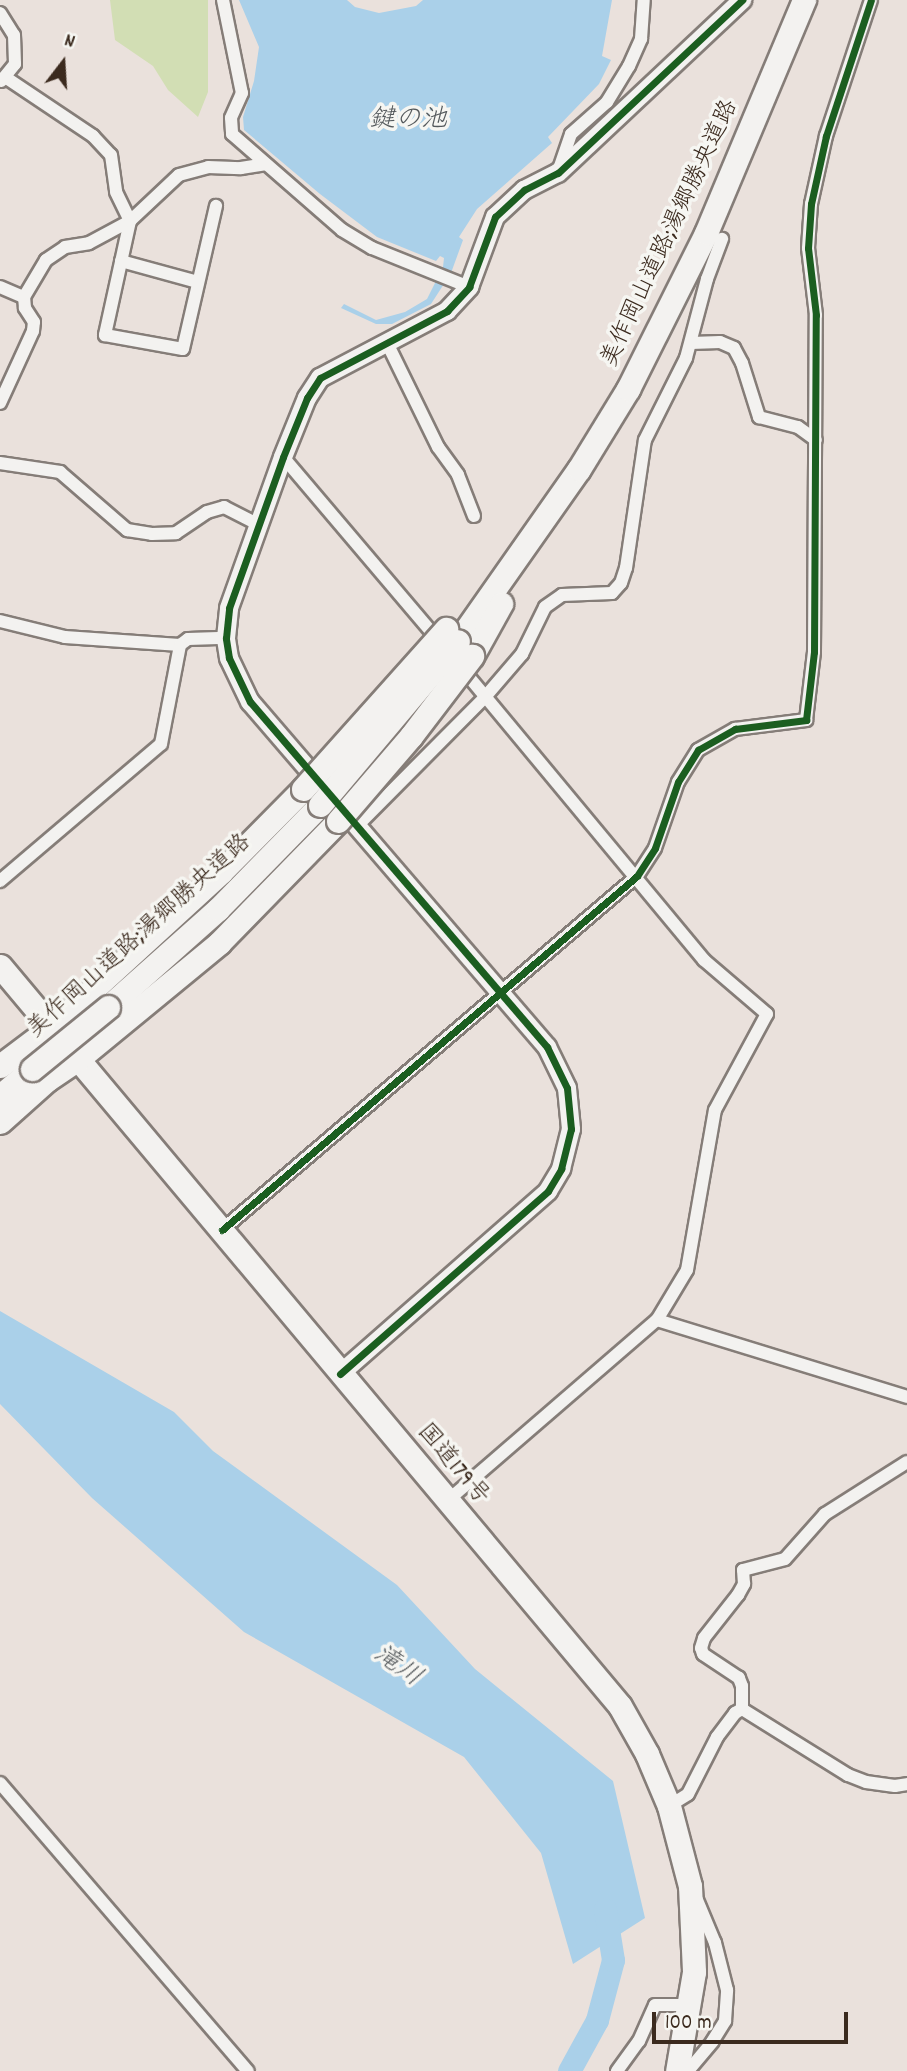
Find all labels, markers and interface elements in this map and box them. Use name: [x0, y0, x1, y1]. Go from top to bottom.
north arrow: [28, 28, 98, 98]
text: N: [61, 28, 78, 57]
street label: 美作岡山道路;湯郷勝央道路: [596, 96, 746, 372]
water label: 鍵の池: [369, 105, 447, 137]
street label: 美作岡山道路;湯郷勝央道路: [22, 829, 258, 1045]
street label: 国道179号: [410, 1418, 494, 1512]
water label: 滝川: [367, 1639, 427, 1695]
scale bar: [655, 1997, 851, 2041]
text: 100 m: [665, 2009, 712, 2039]

